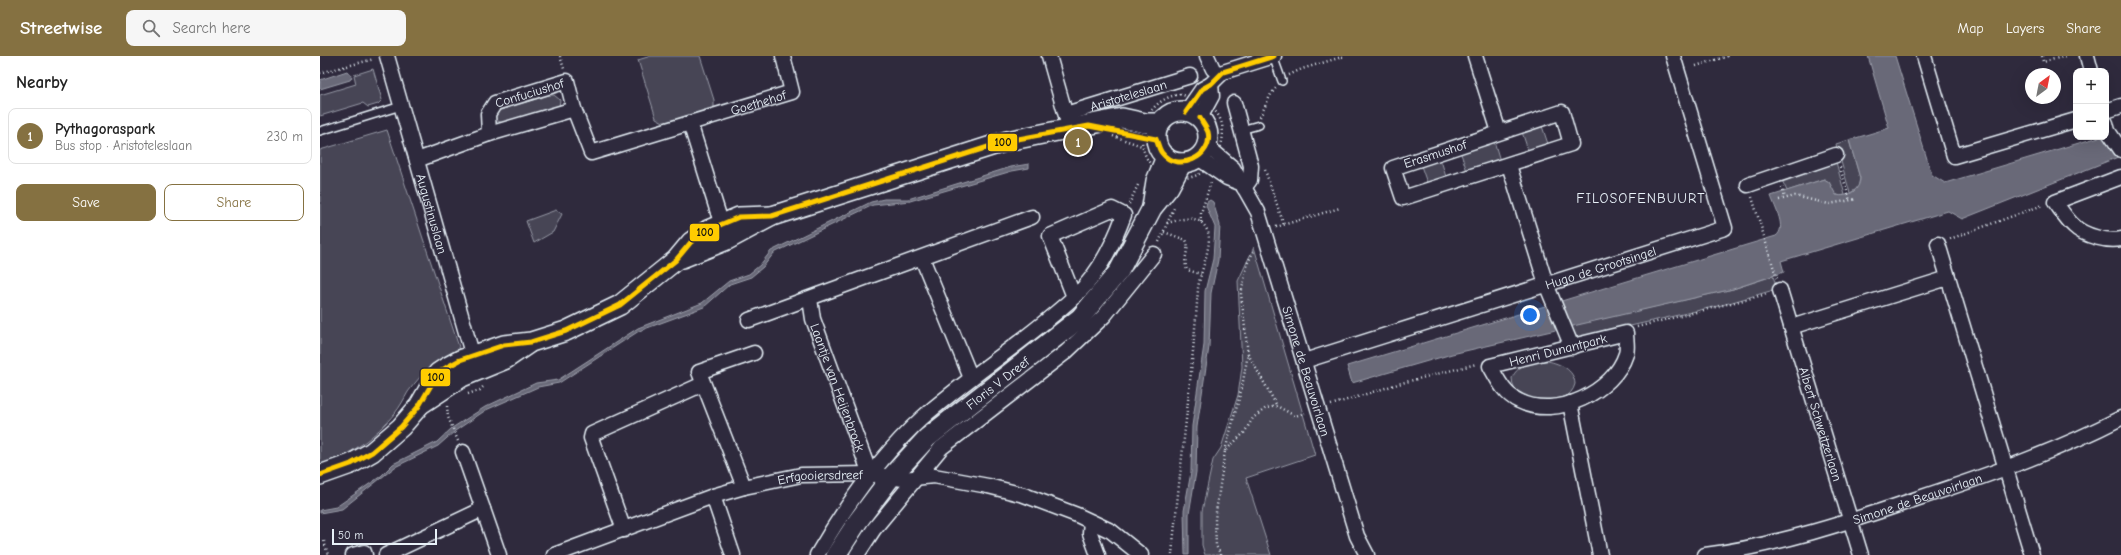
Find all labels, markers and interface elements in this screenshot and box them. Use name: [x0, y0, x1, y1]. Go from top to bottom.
search box: [126, 10, 406, 46]
text: Streetwise: [20, 17, 102, 39]
icon: search: [140, 17, 162, 39]
text: Search here: [172, 19, 250, 37]
text: Map: [1957, 20, 1984, 37]
text: Layers: [2006, 20, 2044, 37]
text: Share: [2066, 20, 2101, 37]
north arrow: [2025, 68, 2061, 104]
map controls: [2073, 68, 2109, 140]
button: +: [2073, 68, 2109, 104]
text: Nearby: [16, 73, 67, 92]
street label: Confuciushof: [493, 75, 567, 110]
street label: Aristoteleslaan: [1088, 76, 1168, 114]
street label: Goethehof: [729, 86, 789, 118]
button: −: [2073, 104, 2109, 140]
text: Pythagoraspark: [55, 120, 155, 138]
pin: 1: [1065, 127, 1091, 157]
text: 1: [27, 129, 33, 144]
text: 230 m: [267, 129, 303, 144]
line badge: 100: [987, 133, 1018, 152]
text: 100: [995, 136, 1011, 149]
street label: Erasmushof: [1402, 136, 1470, 171]
text: Bus stop · Aristoteleslaan: [55, 138, 192, 153]
street label: Augustinuslaan: [413, 172, 451, 255]
button: Save: [16, 184, 156, 221]
button: Share: [164, 184, 304, 221]
district label: FILOSOFENBUURT: [1576, 190, 1706, 207]
line badge: 100: [689, 223, 720, 242]
text: 100: [697, 226, 713, 239]
street label: Hugo de Grootsingel: [1543, 243, 1658, 292]
street label: Simone de Beauvoirlaan: [1280, 304, 1334, 438]
your location: [1520, 305, 1540, 325]
street label: Laantje van Heijenbrock: [808, 321, 869, 454]
street label: Henri Dunantpark: [1508, 330, 1609, 369]
street label: Floris V Dreef: [963, 353, 1033, 412]
street label: Albert Schweitzerlaan: [1796, 365, 1845, 483]
line badge: 100: [420, 368, 451, 387]
text: 100: [428, 371, 444, 384]
street label: Erfgooiersdreef: [776, 467, 864, 487]
street label: Simone de Beauvoirlaan: [1851, 470, 1984, 527]
scale bar: [332, 527, 437, 546]
text: 50 m: [338, 529, 363, 542]

